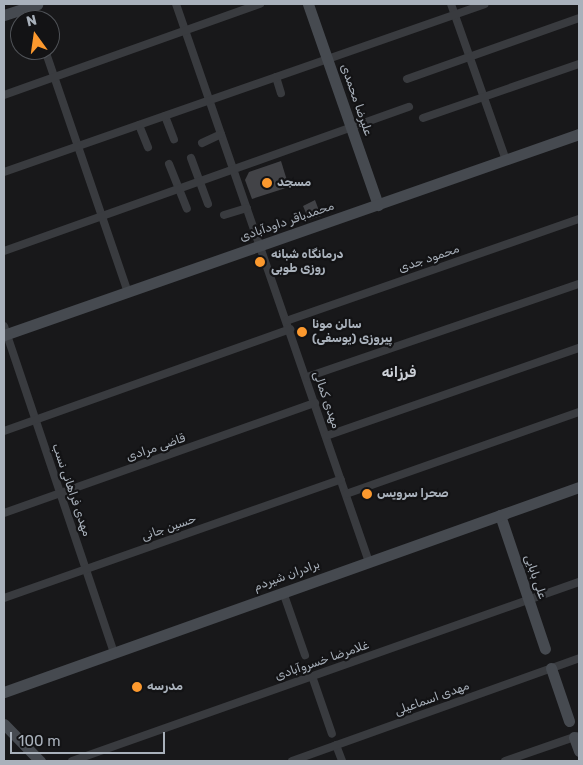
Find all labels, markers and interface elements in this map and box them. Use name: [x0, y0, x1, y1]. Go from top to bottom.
north arrow: [10, 10, 60, 60]
text: N: [25, 11, 38, 30]
street label: علیرضا محمدی: [337, 62, 375, 138]
place label: مسجد: [277, 176, 311, 190]
marker: مسجد: [261, 177, 273, 189]
street label: محمدباقر داودآبادی: [238, 199, 336, 245]
street label: محمود جدی: [397, 242, 461, 276]
place label: درمانگاه شبانه روزی طوبی: [271, 248, 344, 276]
marker: درمانگاه شبانه روزی طوبی: [253, 255, 267, 269]
place label: سالن مونا پیروزی (یوسفی): [312, 318, 392, 346]
marker: سالن مونا پیروزی (یوسفی): [296, 326, 308, 338]
district label: فرزانه: [382, 365, 416, 381]
street label: مهدی کمالی: [309, 369, 343, 431]
street label: قاضی مرادی: [125, 431, 187, 465]
street label: مهدی فراهانی نسب: [48, 442, 94, 538]
place label: صحرا سرویس: [377, 487, 449, 501]
marker: صحرا سرویس: [361, 488, 373, 500]
street label: حسین جانی: [140, 512, 198, 544]
street label: علی بابایی: [521, 553, 549, 601]
street label: برادران شیردم: [252, 557, 322, 595]
street label: غلامرضا خسروآبادی: [273, 638, 371, 684]
street label: مهدی اسماعیلی: [393, 679, 471, 719]
place label: مدرسه: [147, 680, 183, 694]
marker: مدرسه: [131, 681, 143, 693]
scale bar: [12, 722, 168, 754]
text: 100 m: [18, 732, 60, 750]

